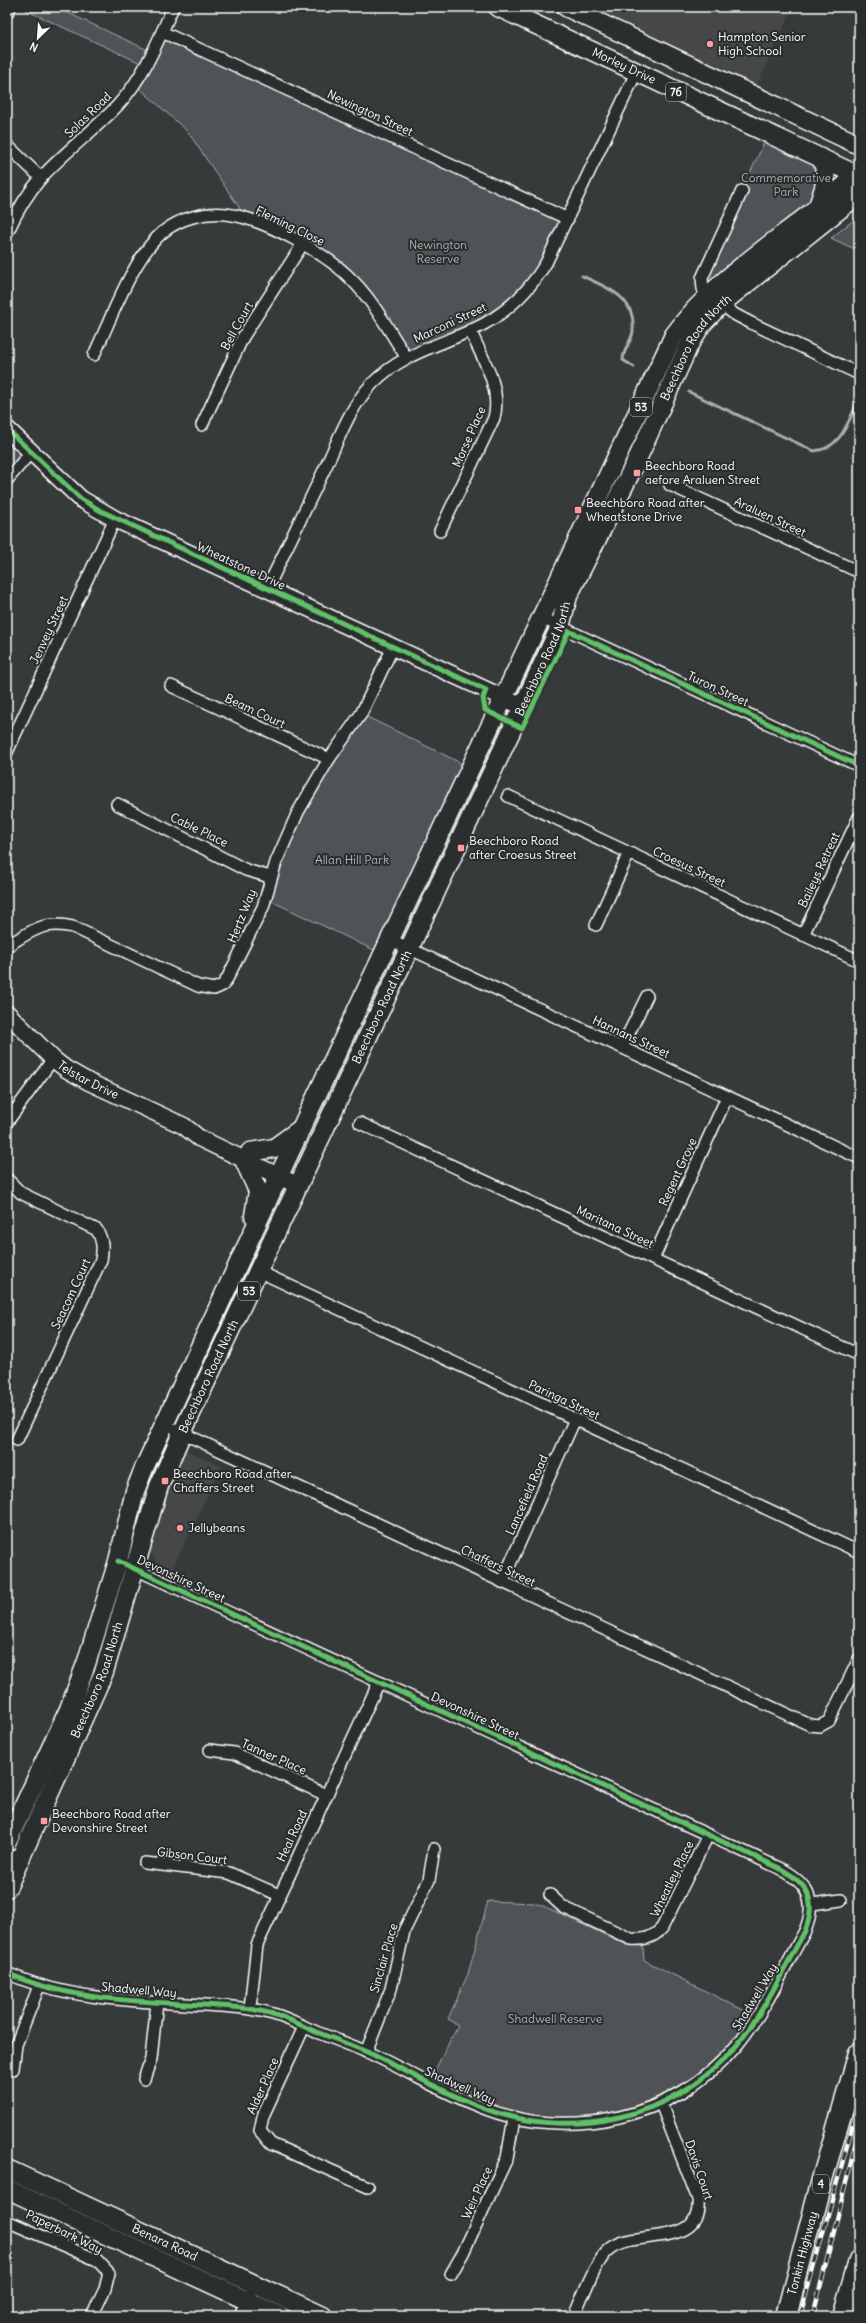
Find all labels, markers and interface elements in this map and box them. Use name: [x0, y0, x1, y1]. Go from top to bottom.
north arrow: [18, 18, 58, 58]
place label: Hampton Senior High School: [718, 29, 806, 58]
text: N: [27, 39, 40, 55]
marker: Hampton Senior High School: [705, 39, 715, 49]
street label: Morley Drive: [590, 44, 658, 87]
road number: 76: [666, 83, 686, 101]
street label: Newington Street: [325, 86, 416, 139]
street label: Solas Road: [61, 89, 114, 141]
park label: Commemorative Park: [741, 170, 831, 199]
street label: Fleming Close: [253, 202, 327, 249]
park label: Newington Reserve: [409, 237, 467, 266]
street label: Beechboro Road North: [657, 291, 734, 403]
street label: Bell Court: [217, 299, 256, 353]
street label: Marconi Street: [411, 299, 489, 346]
road number: 53: [630, 398, 652, 416]
street label: Morse Place: [448, 404, 489, 470]
place label: Beechboro Road aefore Araluen Street: [645, 458, 760, 487]
marker: Beechboro Road aefore Araluen Street: [632, 468, 642, 478]
street label: Araluen Street: [732, 493, 808, 540]
place label: Beechboro Road after Wheatstone Drive: [586, 495, 705, 524]
marker: Beechboro Road after Wheatstone Drive: [573, 505, 583, 515]
street label: Wheatstone Drive: [194, 538, 288, 593]
street label: Jenvey Street: [26, 593, 71, 666]
street label: Beechboro Road North: [511, 600, 573, 718]
street label: Turon Street: [685, 668, 751, 709]
street label: Beam Court: [223, 690, 288, 731]
street label: Cable Place: [168, 809, 231, 850]
street label: Baileys Retreat: [795, 830, 843, 910]
place label: Beechboro Road after Croesus Street: [469, 833, 577, 862]
marker: Beechboro Road after Croesus Street: [456, 843, 466, 853]
street label: Croesus Street: [650, 843, 728, 890]
park label: Allan Hill Park: [315, 852, 389, 867]
street label: Hertz Way: [224, 887, 259, 945]
street label: Beechboro Road North: [348, 948, 414, 1066]
street label: Hannans Street: [590, 1012, 672, 1061]
street label: Telstar Drive: [55, 1057, 121, 1102]
street label: Regent Grove: [655, 1135, 700, 1208]
street label: Maritana Street: [574, 1202, 656, 1251]
street label: Seacom Court: [48, 1256, 94, 1332]
road number: 53: [238, 1282, 260, 1300]
street label: Beechboro Road North: [175, 1317, 241, 1435]
street label: Paringa Street: [526, 1377, 602, 1423]
street label: Lancefield Road: [502, 1452, 551, 1537]
place label: Beechboro Road after Chaffers Street: [173, 1466, 292, 1495]
marker: Beechboro Road after Chaffers Street: [160, 1476, 170, 1486]
place label: Jellybeans: [188, 1520, 245, 1535]
marker: Jellybeans: [175, 1523, 185, 1533]
street label: Chaffers Street: [458, 1542, 538, 1589]
street label: Devonshire Street: [135, 1552, 228, 1606]
street label: Beechboro Road North: [67, 1620, 125, 1740]
street label: Devonshire Street: [429, 1689, 522, 1743]
street label: Tanner Place: [239, 1736, 309, 1778]
place label: Beechboro Road after Devonshire Street: [52, 1806, 171, 1835]
street label: Heal Road: [273, 1807, 310, 1864]
marker: Beechboro Road after Devonshire Street: [39, 1816, 49, 1826]
street label: Wheatley Place: [647, 1838, 697, 1919]
street label: Gibson Court: [156, 1844, 228, 1867]
street label: Sinclair Place: [366, 1921, 401, 1994]
street label: Shadwell Way: [729, 1960, 780, 2033]
street label: Shadwell Way: [101, 1979, 177, 2000]
park label: Shadwell Reserve: [508, 2011, 602, 2026]
street label: Alder Place: [243, 2055, 282, 2117]
street label: Shadwell Way: [423, 2063, 498, 2108]
street label: Davis Court: [682, 2138, 717, 2202]
street label: Weir Place: [458, 2164, 495, 2222]
road number: 4: [813, 2175, 829, 2193]
street label: Paperbark Way: [23, 2207, 105, 2257]
street label: Tonkin Highway: [784, 2210, 820, 2296]
street label: Benara Road: [130, 2220, 200, 2264]

